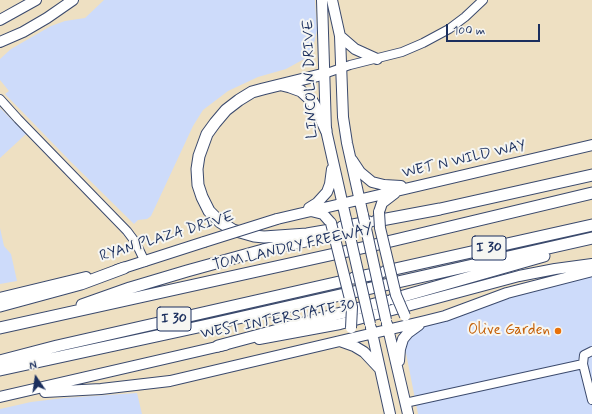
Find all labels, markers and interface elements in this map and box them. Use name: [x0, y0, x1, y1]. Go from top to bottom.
scale bar: [448, 16, 542, 42]
street label: LINCOLN DRIVE: [300, 19, 322, 139]
text: 100 m: [453, 23, 485, 39]
street label: WET N WILD WAY: [400, 137, 528, 183]
street label: RYAN PLAZA DRIVE: [98, 208, 236, 266]
street label: TOM LANDRY FREEWAY: [211, 221, 375, 275]
road number: I 30: [472, 236, 506, 260]
street label: WEST INTERSTATE 30: [199, 296, 357, 344]
road number: I 30: [157, 307, 191, 331]
place label: Olive Garden: [468, 322, 550, 340]
marker: Olive Garden: [553, 326, 563, 336]
north arrow: [16, 358, 56, 398]
text: N: [28, 359, 38, 374]

